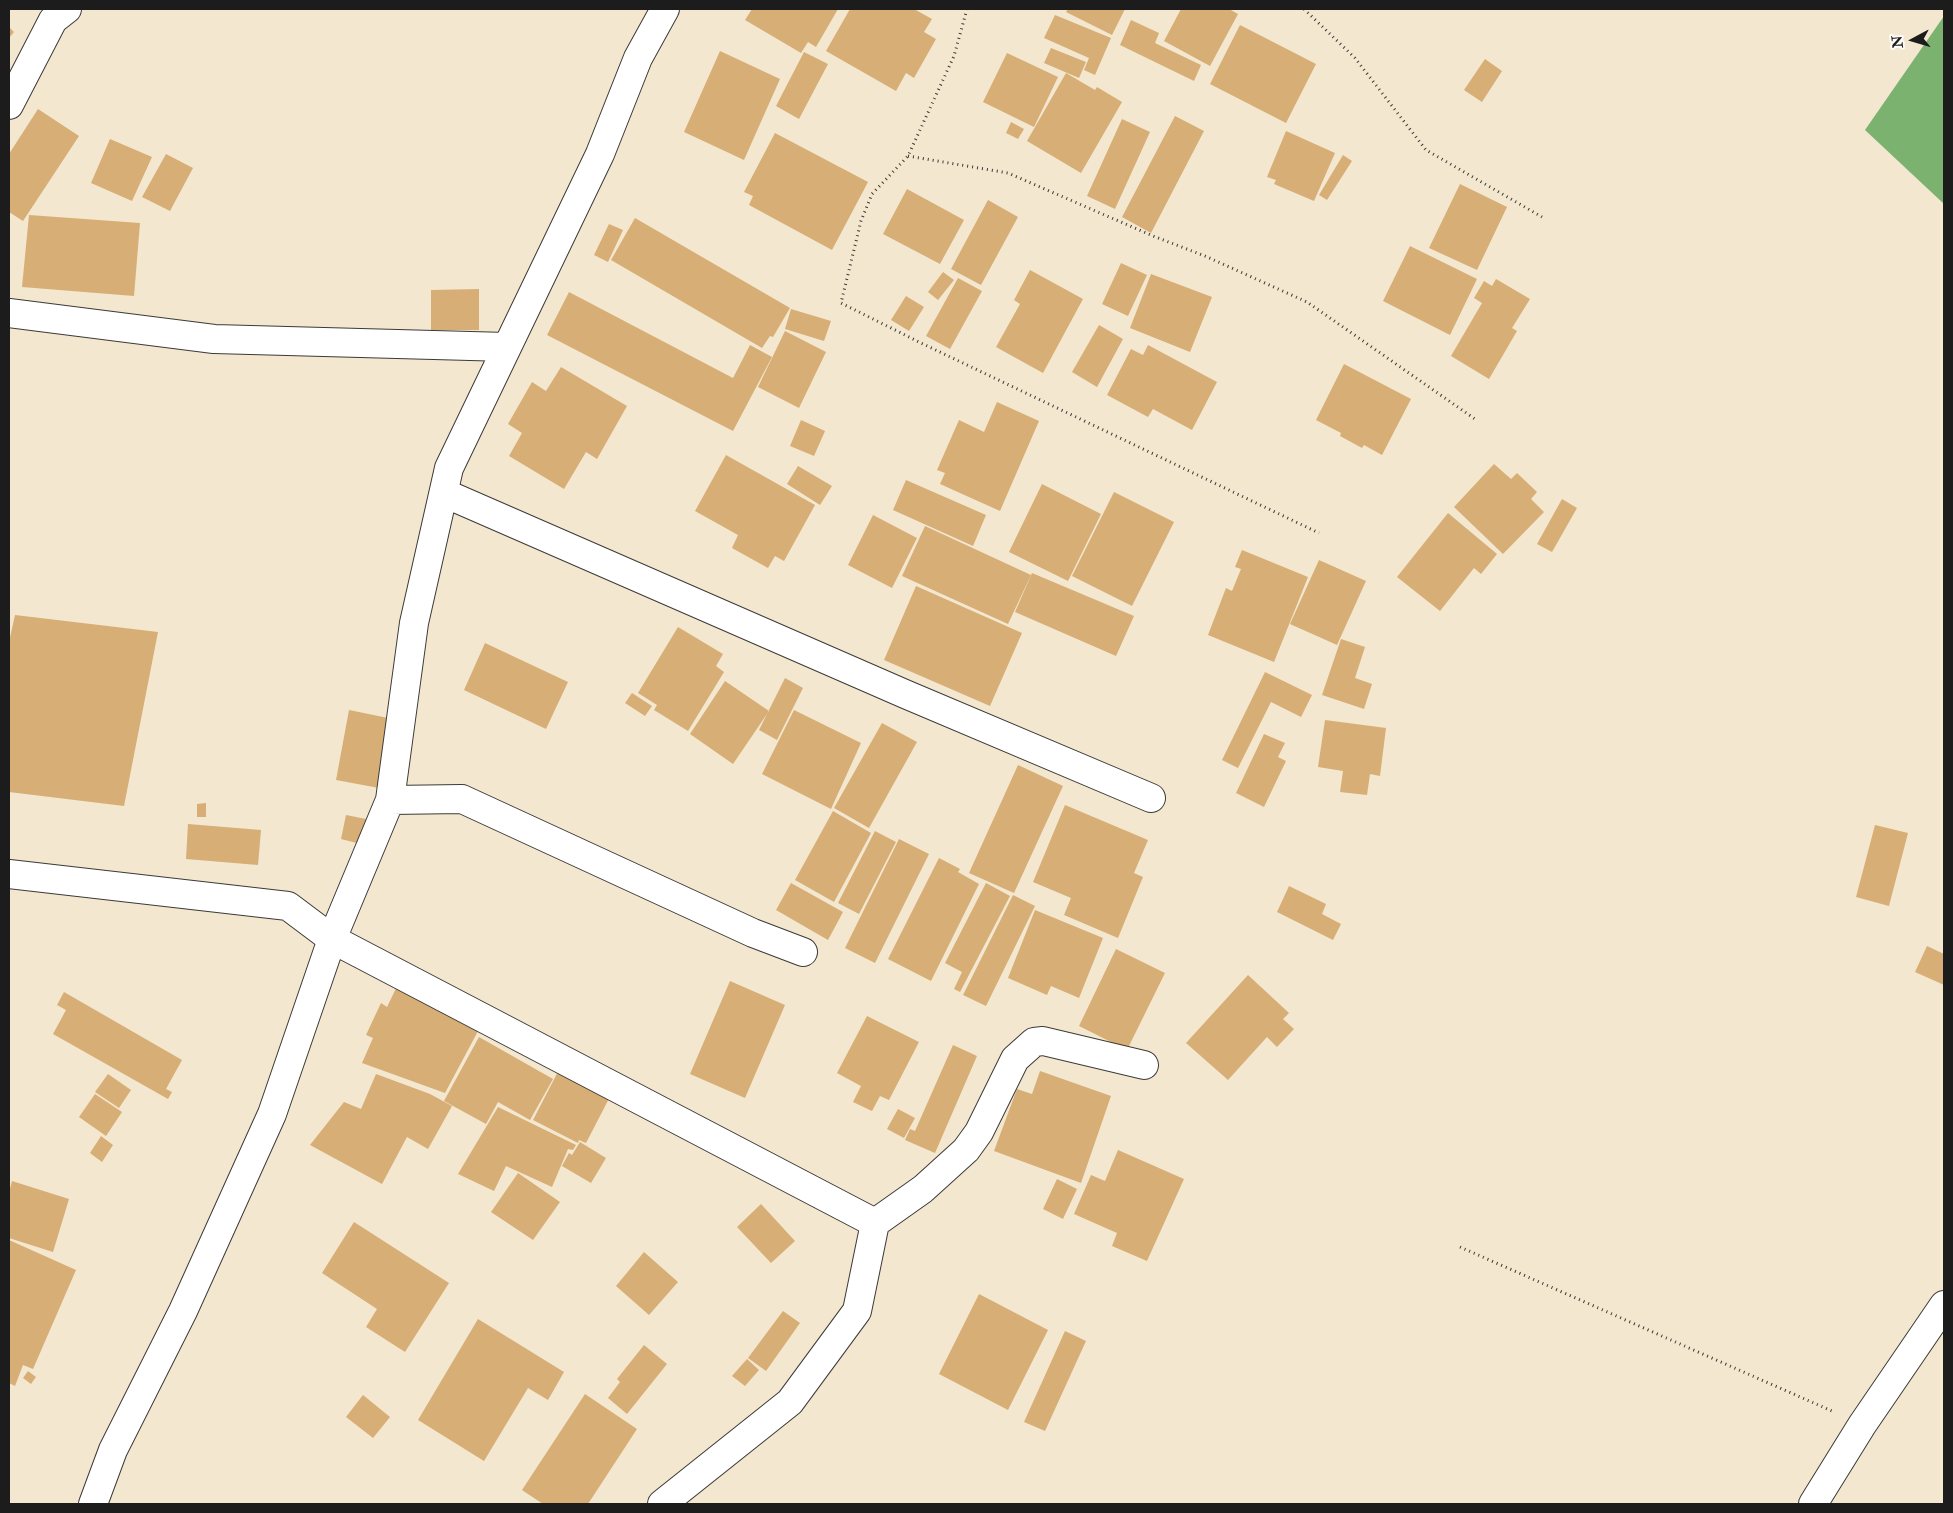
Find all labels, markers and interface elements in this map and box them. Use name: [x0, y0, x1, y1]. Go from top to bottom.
north arrow: [1888, 15, 1938, 65]
text: N: [1888, 35, 1907, 49]

